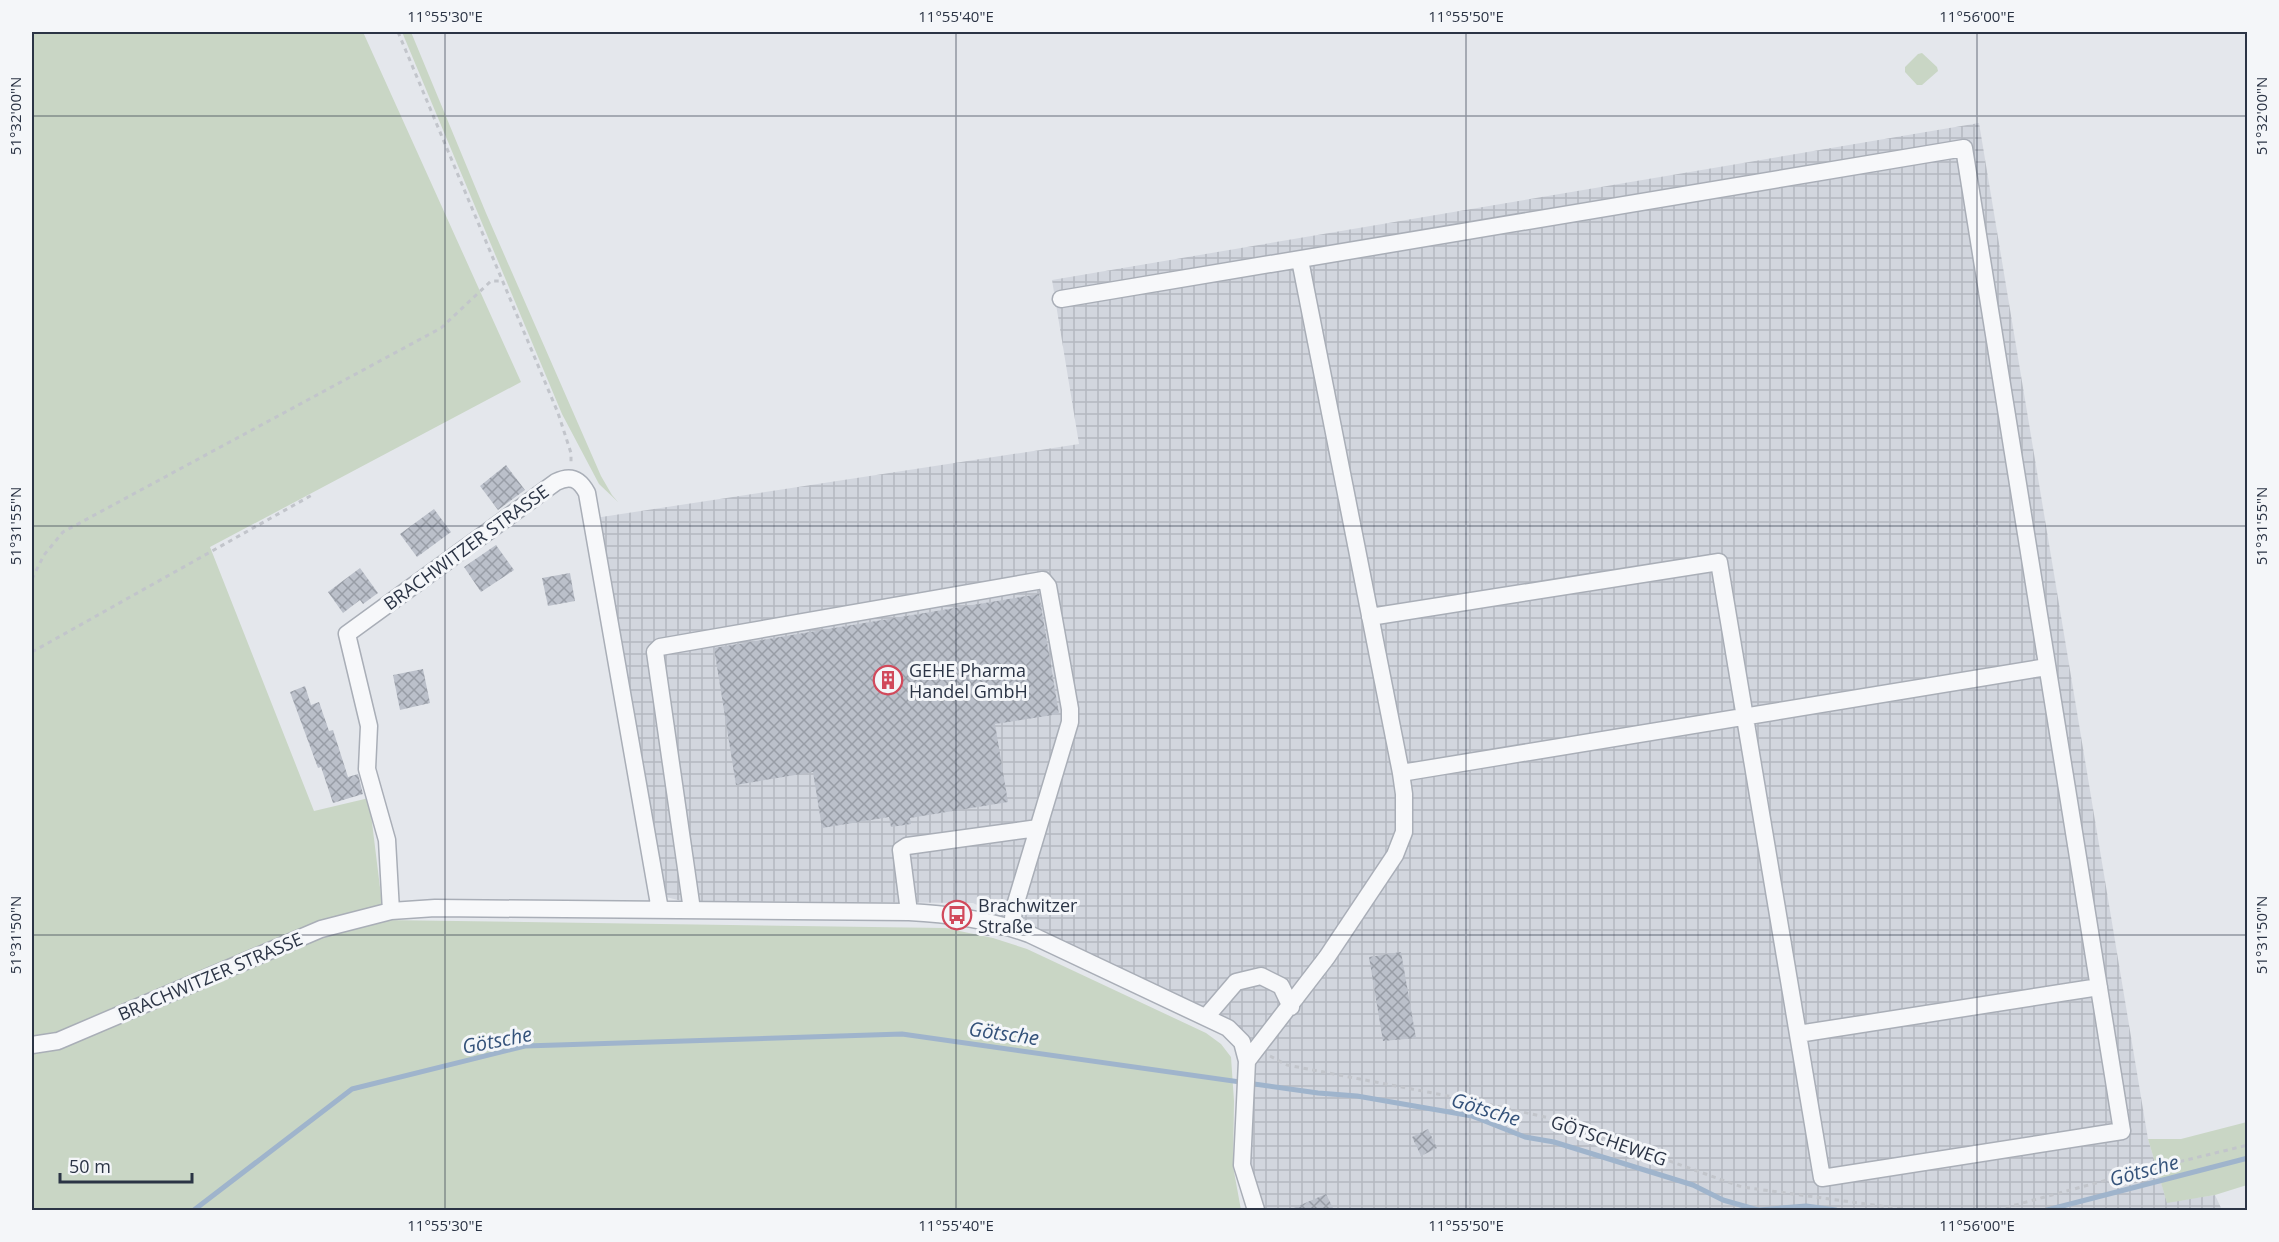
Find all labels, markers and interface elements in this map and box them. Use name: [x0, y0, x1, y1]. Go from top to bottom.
text: 11°55'30"E: [407, 6, 483, 26]
text: 11°55'40"E: [918, 6, 994, 26]
text: 11°55'50"E: [1428, 6, 1504, 26]
text: 11°56'00"E: [1939, 6, 2015, 26]
text: 51°32'00"N: [5, 77, 25, 155]
text: 51°32'00"N: [2251, 77, 2271, 155]
street label: BRACHWITZER STRASSE: [379, 479, 553, 615]
text: 51°31'55"N: [5, 487, 25, 565]
text: 51°31'55"N: [2251, 487, 2271, 565]
place label: GEHE Pharma Handel GmbH: [909, 658, 1028, 703]
building icon: GEHE Pharma Handel GmbH: [872, 664, 904, 696]
place label: Brachwitzer Straße: [978, 893, 1078, 938]
text: 51°31'50"N: [5, 896, 25, 974]
text: 51°31'50"N: [2251, 896, 2271, 974]
bus stop icon: Brachwitzer Straße: [941, 899, 973, 931]
street label: BRACHWITZER STRASSE: [114, 926, 306, 1026]
water label: Götsche: [967, 1015, 1041, 1051]
water label: Götsche: [460, 1020, 534, 1060]
water label: Götsche: [1448, 1086, 1524, 1132]
street label: GÖTSCHEWEG: [1548, 1109, 1670, 1171]
scale bar: [60, 1146, 192, 1184]
water label: Götsche: [2106, 1148, 2182, 1192]
text: 50 m: [69, 1154, 111, 1178]
text: 11°55'30"E: [407, 1215, 483, 1235]
text: 11°55'40"E: [918, 1215, 994, 1235]
text: 11°55'50"E: [1428, 1215, 1504, 1235]
text: 11°56'00"E: [1939, 1215, 2015, 1235]

